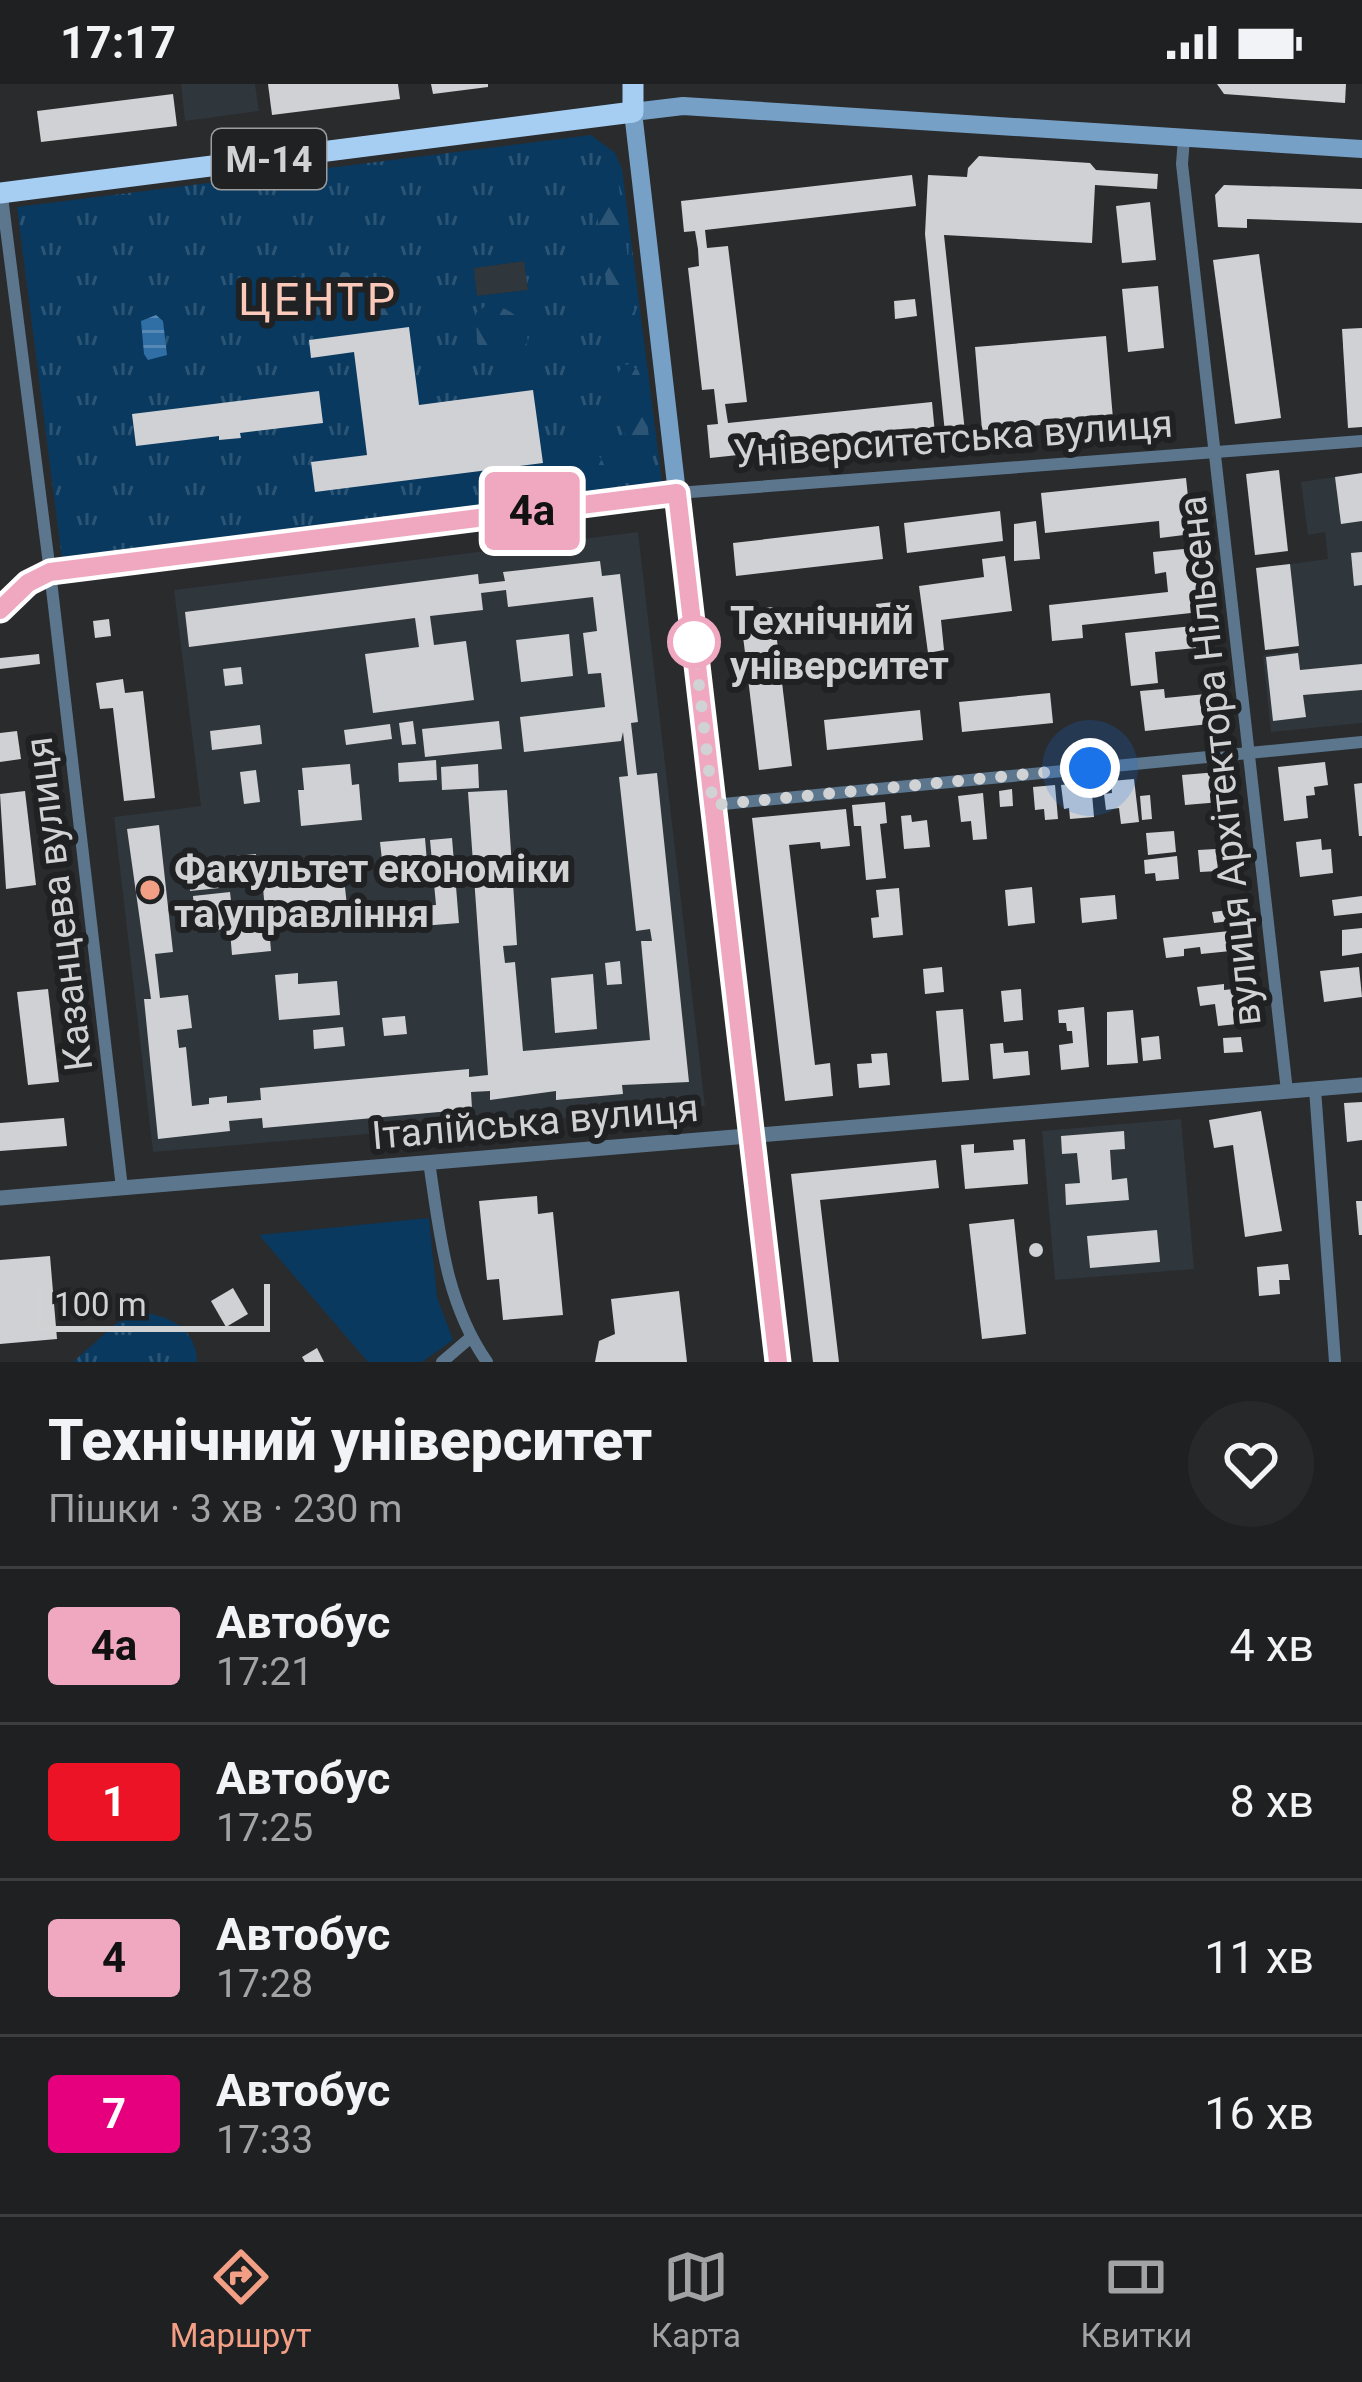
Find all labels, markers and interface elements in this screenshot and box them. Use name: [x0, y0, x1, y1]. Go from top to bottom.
text: 17:17: [60, 16, 176, 69]
road number: М-14: [212, 129, 326, 189]
district label: ЦЕНТР: [238, 273, 398, 326]
street label: Університетська вулиця: [732, 401, 1174, 477]
line badge: 4а: [478, 472, 586, 550]
text: 4а: [509, 486, 555, 535]
street label: вулиця Архітектора Нільсена: [1169, 493, 1271, 1028]
place label: Технічний університет: [730, 598, 949, 689]
marker: Технічний університет: [669, 617, 719, 667]
street label: Казанцева вулиця: [16, 734, 102, 1074]
your location: [1060, 738, 1120, 798]
place label: Факультет економіки та управління: [174, 846, 570, 937]
marker: Факультет економіки та управління: [137, 877, 163, 903]
street label: Італійська вулиця: [370, 1085, 700, 1159]
scale bar: [36, 1278, 270, 1331]
text: 100 m: [54, 1285, 147, 1324]
button: heart: [1188, 1401, 1314, 1527]
text: Технічний університет: [48, 1407, 652, 1474]
text: Пішки · 3 хв · 230 m: [48, 1486, 402, 1532]
text: Автобус: [216, 1596, 391, 1649]
text: 4 хв: [1229, 1619, 1314, 1672]
text: 4а: [91, 1621, 137, 1670]
text: 17:21: [216, 1649, 313, 1695]
text: Автобус: [216, 1752, 391, 1805]
text: 8 хв: [1229, 1775, 1314, 1828]
text: 1: [102, 1777, 126, 1826]
text: 17:25: [216, 1805, 313, 1851]
text: Автобус: [216, 1908, 391, 1961]
text: 11 хв: [1204, 1931, 1314, 1984]
text: 4: [102, 1933, 126, 1982]
text: 17:28: [216, 1961, 313, 2007]
text: Автобус: [216, 2064, 391, 2117]
text: 16 хв: [1204, 2087, 1314, 2140]
text: 7: [102, 2089, 126, 2138]
text: 17:33: [216, 2117, 313, 2163]
tab: Маршрут: [170, 2244, 312, 2355]
tab: Карта: [651, 2244, 741, 2355]
tab: Квитки: [1080, 2244, 1192, 2355]

